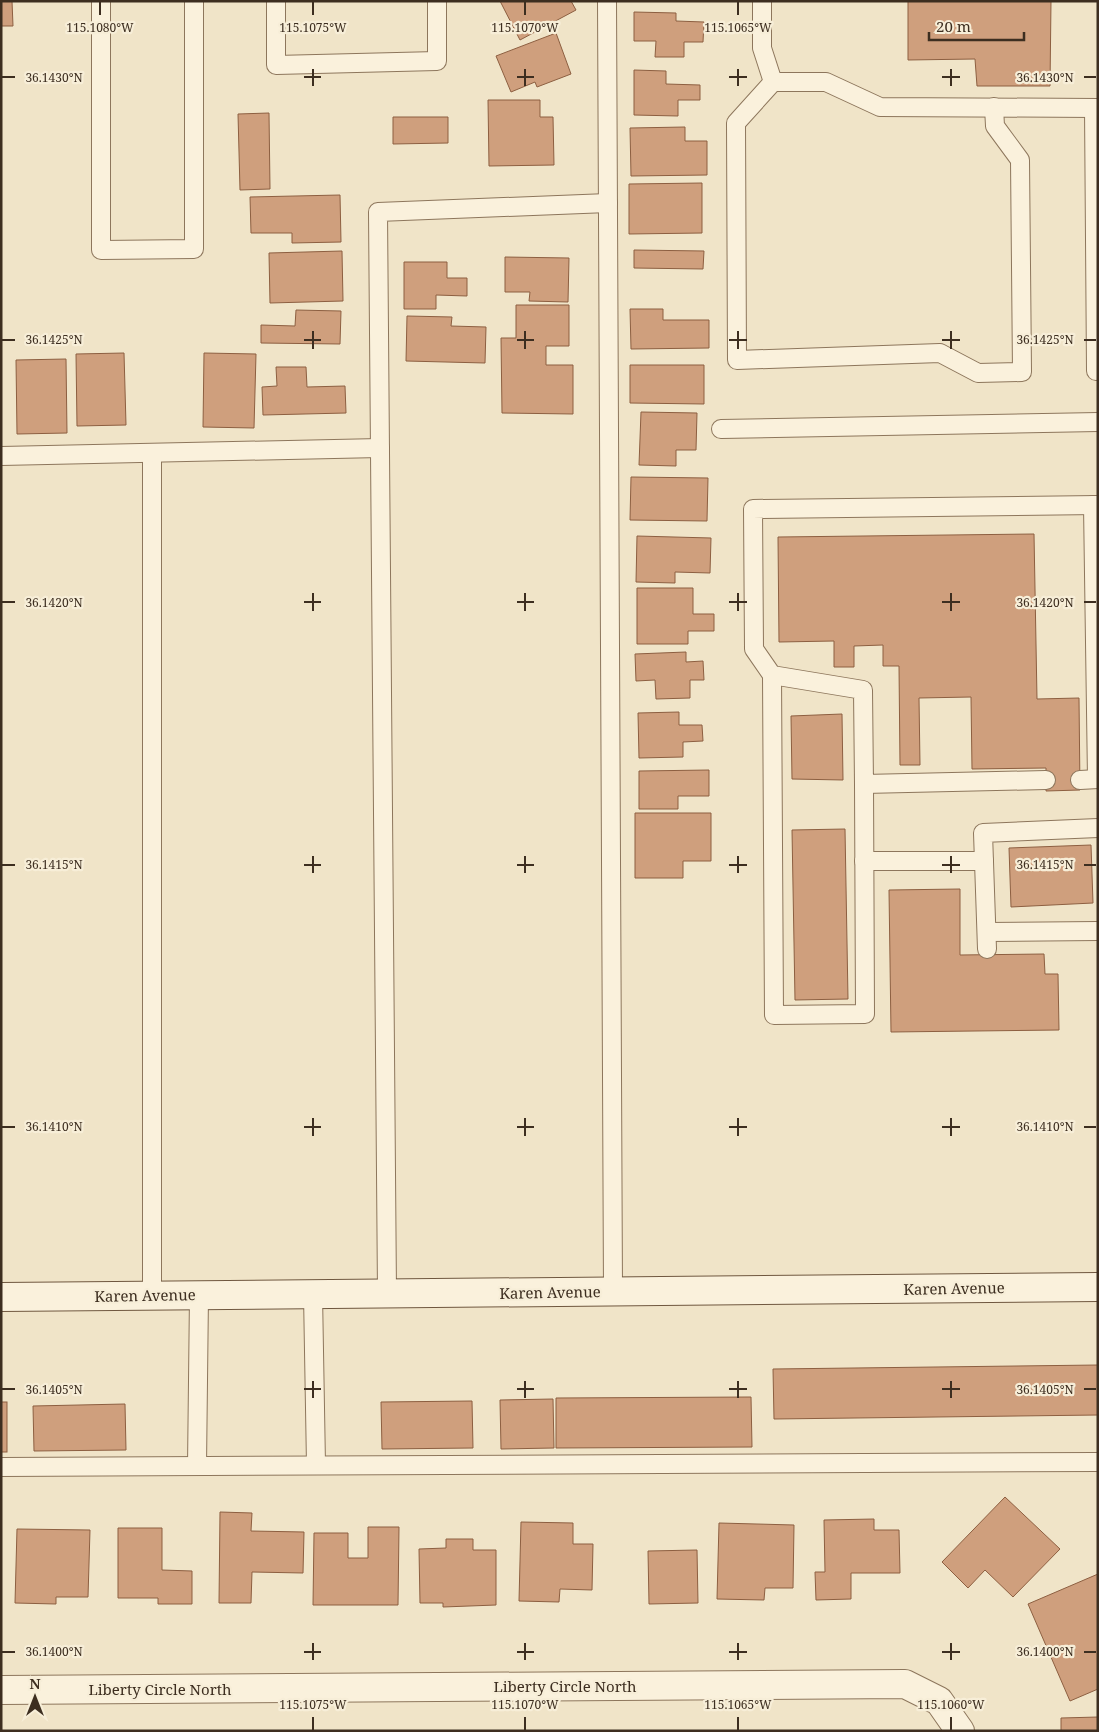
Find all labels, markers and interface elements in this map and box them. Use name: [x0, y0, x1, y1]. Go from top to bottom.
scale bar: [929, 10, 1024, 42]
text: 20 m: [936, 16, 971, 36]
text: 115.1080°W: [66, 19, 134, 36]
text: 115.1075°W: [279, 19, 347, 36]
text: 115.1070°W: [491, 19, 559, 36]
text: 115.1065°W: [704, 19, 772, 36]
text: 36.1430°N: [25, 69, 83, 86]
text: 36.1430°N: [1016, 69, 1074, 86]
text: 36.1425°N: [25, 331, 83, 348]
text: 36.1425°N: [1016, 331, 1074, 348]
text: 36.1420°N: [25, 594, 83, 611]
text: 36.1420°N: [1016, 594, 1074, 611]
text: 36.1415°N: [25, 856, 83, 873]
text: 36.1415°N: [1016, 856, 1074, 873]
text: 36.1410°N: [25, 1118, 83, 1135]
text: 36.1410°N: [1016, 1118, 1074, 1135]
street label: Karen Avenue: [903, 1277, 1005, 1299]
street label: Karen Avenue: [499, 1281, 601, 1303]
street label: Karen Avenue: [94, 1284, 196, 1306]
text: 36.1405°N: [25, 1381, 83, 1398]
text: 36.1405°N: [1016, 1381, 1074, 1398]
text: 36.1400°N: [25, 1643, 83, 1660]
text: 36.1400°N: [1016, 1643, 1074, 1660]
north arrow: [10, 1672, 60, 1722]
text: N: [29, 1674, 41, 1693]
street label: Liberty Circle North: [493, 1676, 637, 1696]
street label: Liberty Circle North: [88, 1679, 232, 1699]
text: 115.1075°W: [279, 1696, 347, 1713]
text: 115.1070°W: [491, 1696, 559, 1713]
text: 115.1065°W: [704, 1696, 772, 1713]
text: 115.1060°W: [917, 1696, 985, 1713]

